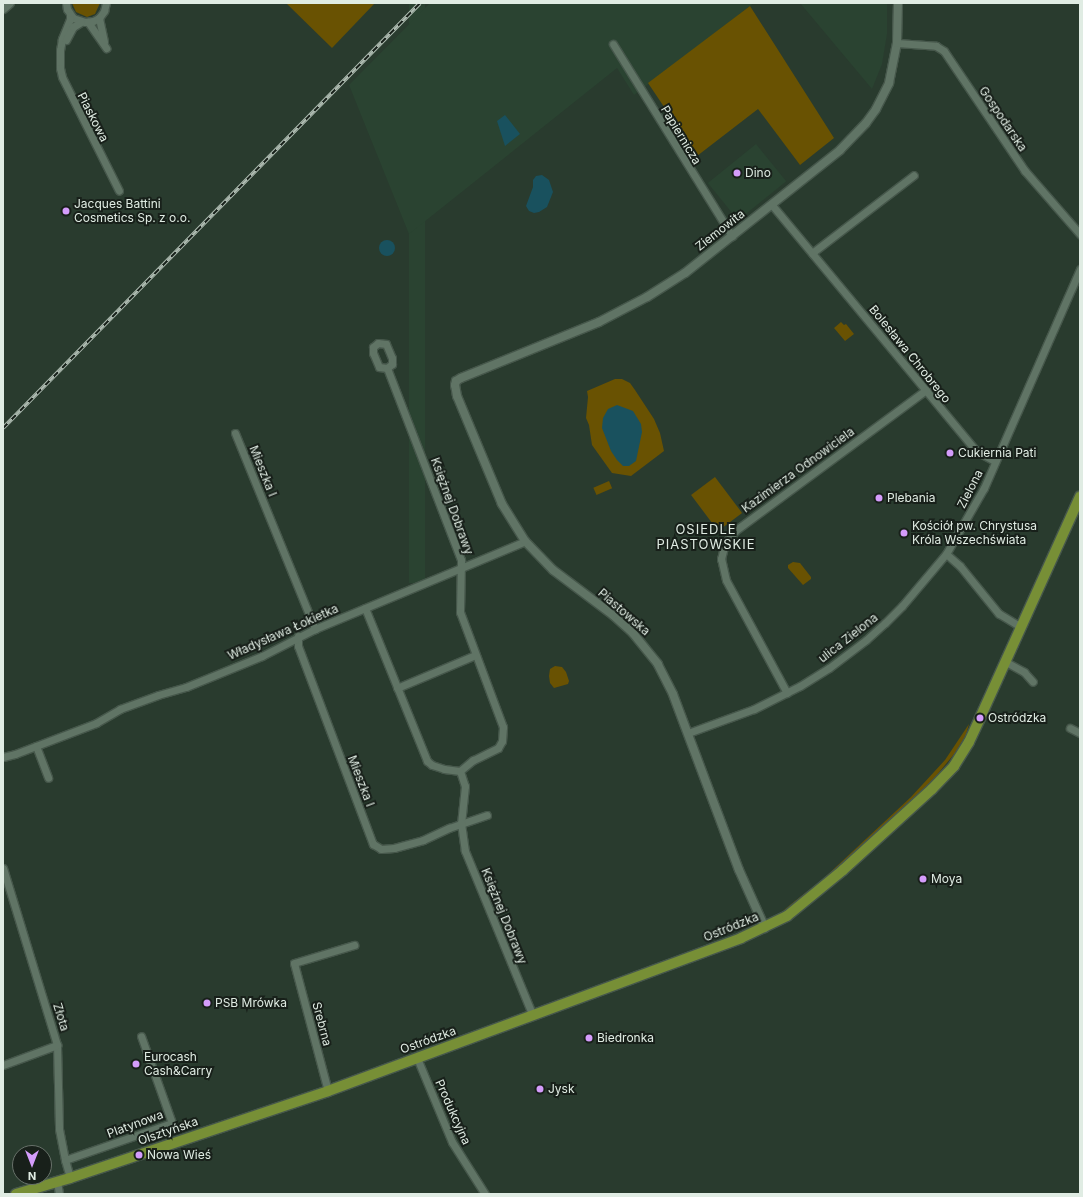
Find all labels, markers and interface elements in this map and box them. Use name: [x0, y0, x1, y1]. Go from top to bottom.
street label: Gospodarska: [976, 84, 1030, 154]
street label: Piaskowa: [74, 90, 112, 144]
street label: Papiernicza: [658, 103, 704, 167]
place label: Dino: [745, 166, 771, 180]
marker: Dino: [732, 168, 742, 178]
place label: Jacques Battini Cosmetics Sp. z o.o.: [74, 197, 190, 225]
marker: Jacques Battini Cosmetics Sp. z o.o.: [61, 206, 71, 216]
street label: Ziemowita: [693, 206, 747, 254]
street label: Bolesława Chrobrego: [866, 302, 954, 406]
street label: Kazimierza Odnowiciela: [739, 424, 857, 516]
street label: Mieszka I: [246, 443, 280, 499]
place label: Cukiernia Pati: [958, 446, 1036, 460]
marker: Cukiernia Pati: [945, 448, 955, 458]
street label: Księżnej Dobrawy: [428, 456, 476, 556]
street label: Zielona: [954, 467, 986, 511]
place label: Plebania: [887, 491, 936, 505]
marker: Plebania: [874, 493, 884, 503]
place label: Kościół pw. Chrystusa Króla Wszechświata: [912, 519, 1037, 547]
district label: OSIEDLE PIASTOWSKIE: [656, 522, 756, 553]
marker: Kościół pw. Chrystusa Króla Wszechświata: [899, 528, 909, 538]
street label: Piastowska: [595, 586, 653, 638]
street label: Władysława Łokietka: [225, 601, 341, 663]
street label: ulica Zielona: [815, 610, 881, 666]
place label: Ostródzka: [988, 711, 1046, 725]
marker: Ostródzka: [975, 713, 985, 723]
street label: Mieszka I: [345, 753, 377, 809]
street label: Księżnej Dobrawy: [478, 866, 530, 966]
place label: Moya: [931, 872, 962, 886]
marker: Moya: [918, 874, 928, 884]
street label: Ostródzka: [701, 909, 761, 945]
place label: PSB Mrówka: [215, 996, 287, 1010]
marker: PSB Mrówka: [202, 998, 212, 1008]
street label: Srebrna: [309, 1000, 335, 1048]
street label: Złota: [50, 1001, 72, 1033]
street label: Ostródzka: [398, 1023, 458, 1057]
place label: Biedronka: [597, 1031, 654, 1045]
marker: Biedronka: [584, 1033, 594, 1043]
place label: Eurocash Cash&Carry: [144, 1050, 212, 1078]
marker: Eurocash Cash&Carry: [131, 1059, 141, 1069]
street label: Produkcyjna: [432, 1077, 474, 1147]
place label: Jysk: [548, 1082, 575, 1096]
marker: Jysk: [535, 1084, 545, 1094]
street label: Platynowa: [105, 1107, 165, 1141]
street label: Olsztyńska: [136, 1114, 200, 1148]
north arrow: [12, 1145, 52, 1185]
place label: Nowa Wieś: [147, 1148, 211, 1162]
marker: Nowa Wieś: [134, 1150, 144, 1160]
text: N: [28, 1169, 36, 1183]

